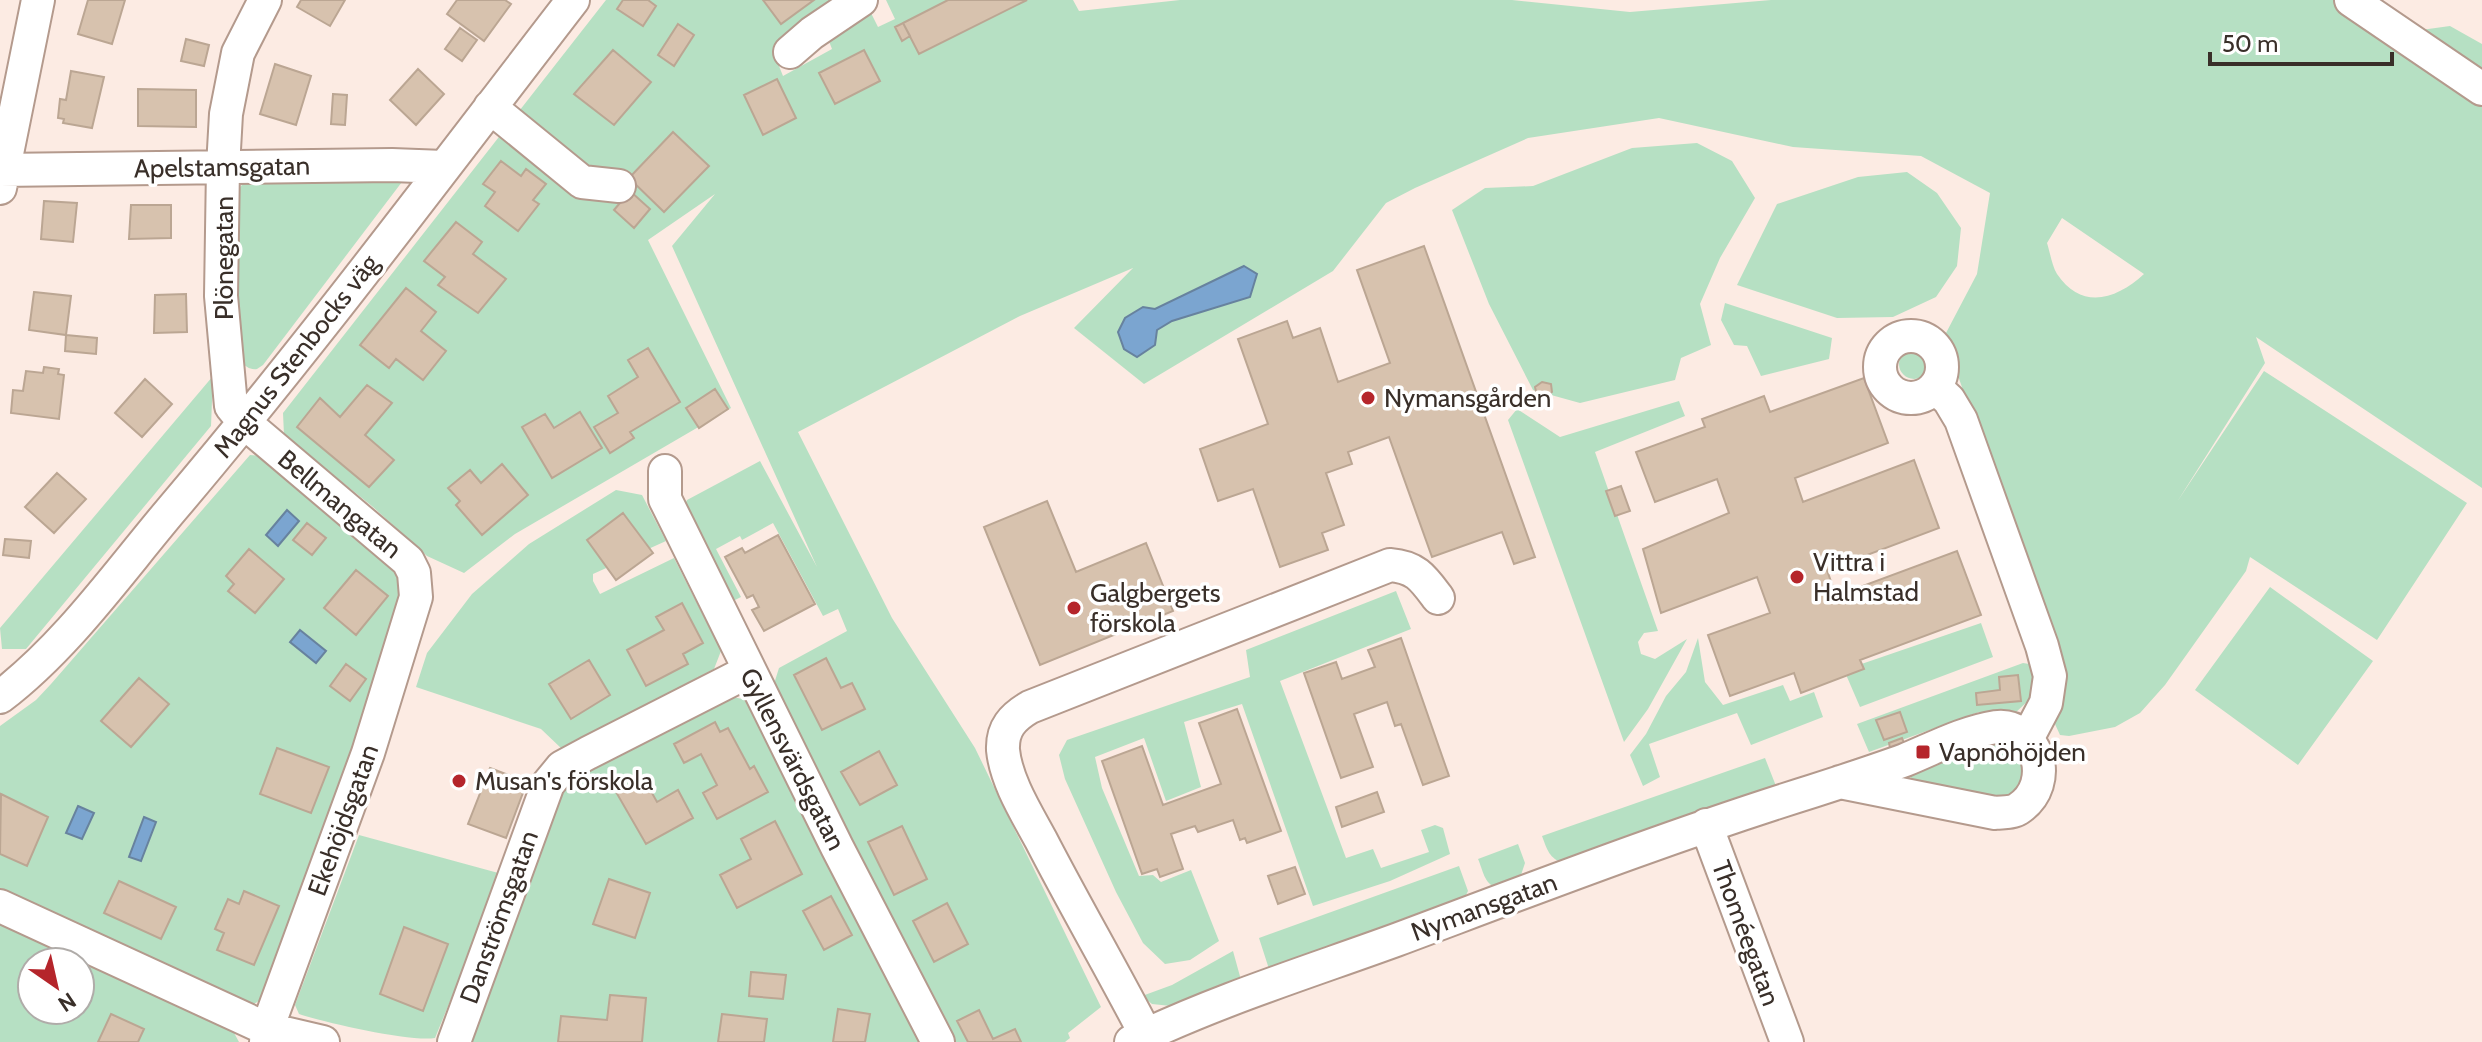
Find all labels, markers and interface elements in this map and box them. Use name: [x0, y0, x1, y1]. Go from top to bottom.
scale bar: [2210, 16, 2392, 66]
text: 50 m: [2222, 29, 2278, 58]
street label: Apelstamsgatan: [133, 149, 311, 185]
street label: Plönegatan: [208, 196, 240, 320]
street label: Magnus Stenbocks väg: [207, 247, 386, 464]
place label: Nymansgården: [1384, 382, 1551, 414]
marker: Nymansgården: [1359, 389, 1377, 407]
street label: Bellmangatan: [272, 443, 408, 565]
place label: Vittra i Halmstad: [1813, 546, 1919, 608]
marker: Vittra i Halmstad: [1788, 568, 1806, 586]
place label: Galgbergets förskola: [1090, 577, 1221, 639]
marker: Galgbergets förskola: [1065, 599, 1083, 617]
street label: Gyllensvärdsgatan: [733, 663, 853, 855]
place label: Vapnöhöjden: [1939, 736, 2086, 768]
street label: Ekehöjdsgatan: [301, 740, 385, 900]
marker: Vapnöhöjden: [1914, 743, 1932, 761]
place label: Musan's förskola: [475, 765, 654, 797]
marker: Musan's förskola: [450, 772, 468, 790]
street label: Danströmsgatan: [453, 826, 545, 1008]
street label: Thoméegatan: [1705, 856, 1787, 1010]
street label: Nymansgatan: [1407, 866, 1561, 948]
north arrow: [16, 946, 96, 1026]
text: N: [53, 987, 81, 1018]

